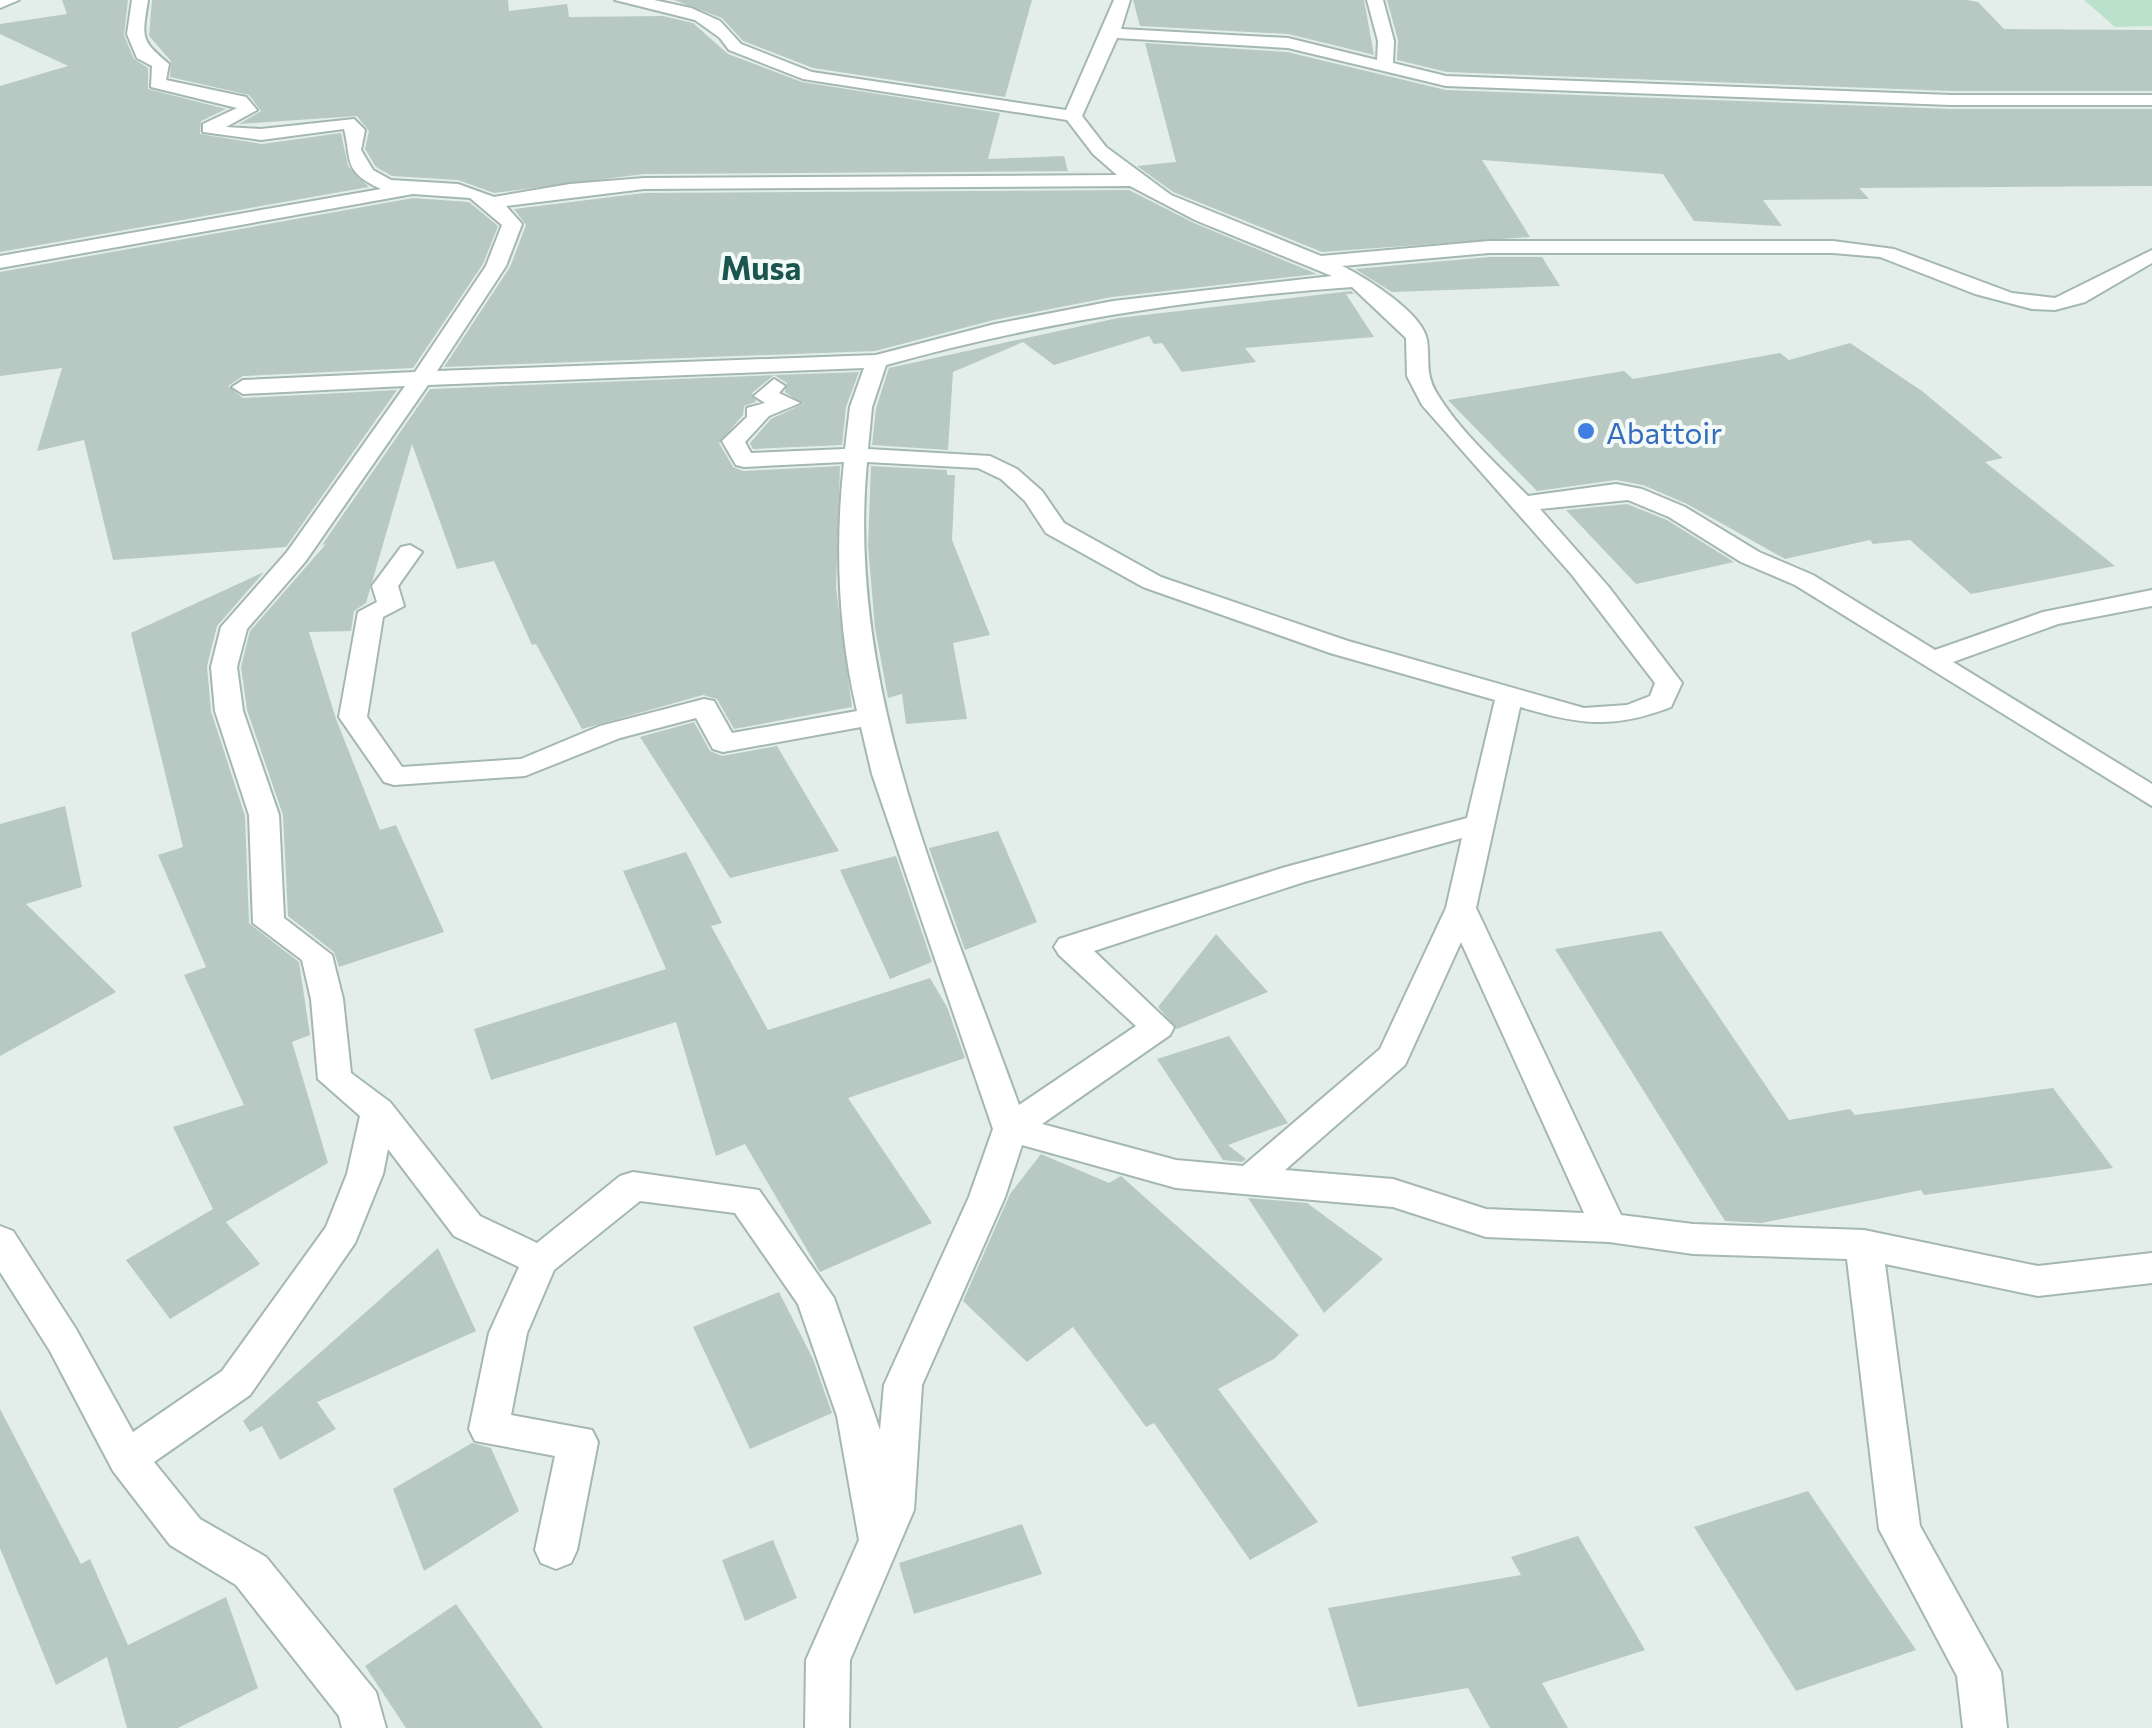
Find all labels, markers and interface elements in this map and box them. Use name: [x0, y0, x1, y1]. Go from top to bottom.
district label: Musa: [721, 247, 801, 287]
place label: Abattoir: [1606, 413, 1722, 450]
marker: Abattoir: [1575, 420, 1597, 442]

